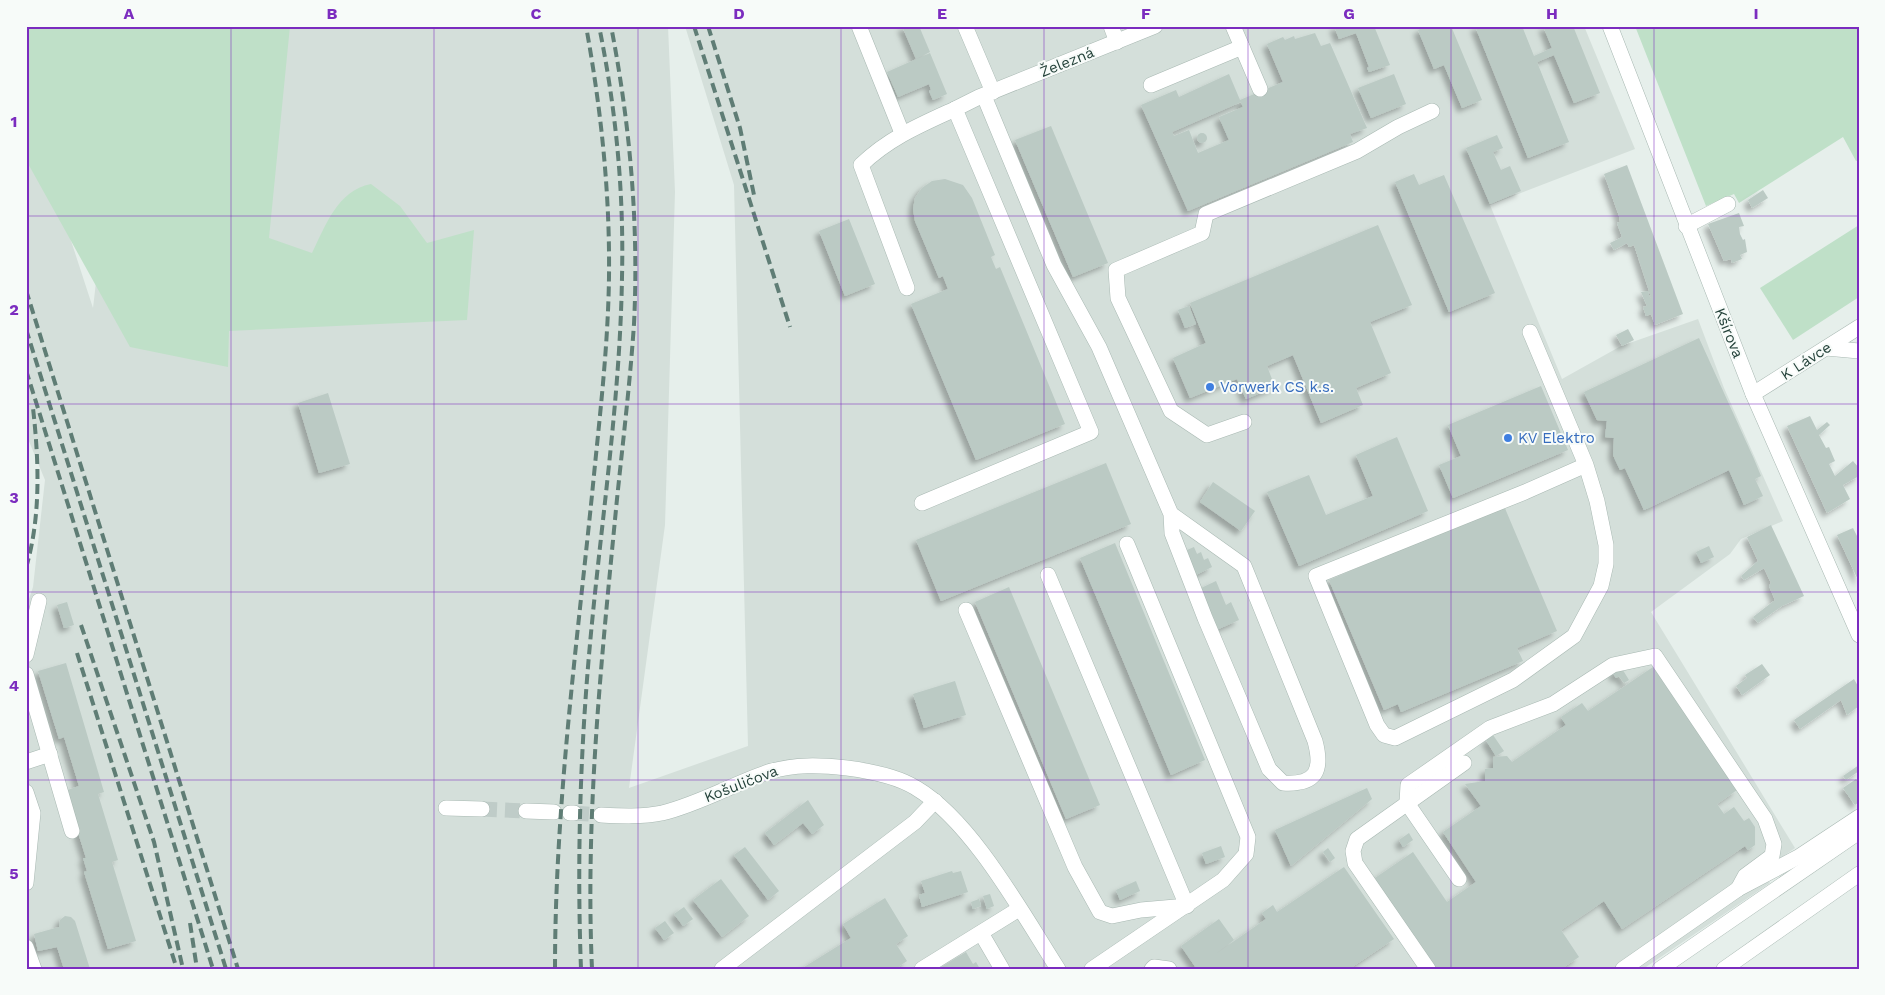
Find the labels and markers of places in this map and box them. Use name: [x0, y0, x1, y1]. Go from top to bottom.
place label: Vorwerk CS k.s.: [1220, 378, 1334, 396]
marker: Vorwerk CS k.s.: [1204, 381, 1216, 393]
place label: KV Elektro: [1518, 429, 1595, 447]
marker: KV Elektro: [1502, 432, 1514, 444]

